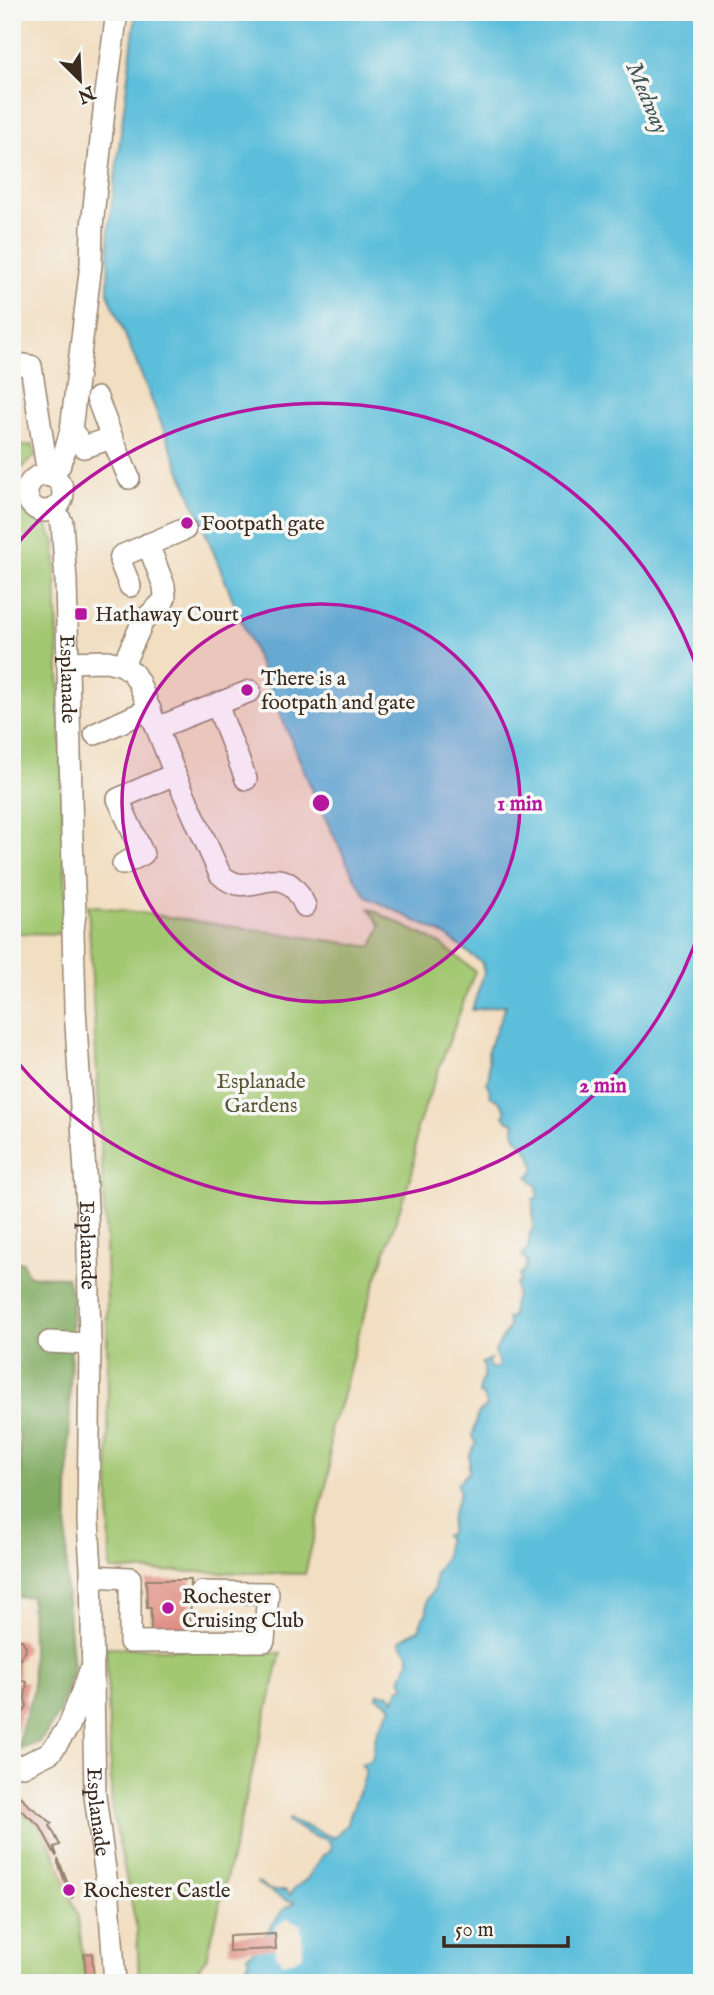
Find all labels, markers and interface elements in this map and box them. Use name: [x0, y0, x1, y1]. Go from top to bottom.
north arrow: [46, 46, 116, 116]
water label: Medway: [619, 57, 675, 138]
text: N: [73, 79, 99, 108]
place label: Footpath gate: [201, 511, 325, 538]
marker: Footpath gate: [179, 515, 195, 531]
place label: Hathaway Court: [95, 602, 239, 629]
marker: Hathaway Court: [73, 606, 89, 622]
street label: Esplanade: [52, 634, 81, 724]
place label: There is a footpath and gate: [261, 666, 415, 717]
marker: There is a footpath and gate: [239, 682, 255, 698]
centre of rings: [309, 791, 333, 815]
text: 1 min: [497, 791, 543, 818]
park label: Esplanade Gardens: [216, 1069, 306, 1120]
text: 2 min: [579, 1073, 627, 1100]
street label: Esplanade: [72, 1200, 101, 1290]
place label: Rochester Cruising Club: [182, 1584, 304, 1635]
marker: Rochester Cruising Club: [160, 1600, 176, 1616]
street label: Esplanade: [80, 1767, 115, 1858]
place label: Rochester Castle: [83, 1878, 231, 1905]
marker: Rochester Castle: [61, 1882, 77, 1898]
scale bar: [444, 1904, 569, 1948]
text: 50 m: [455, 1917, 494, 1944]

